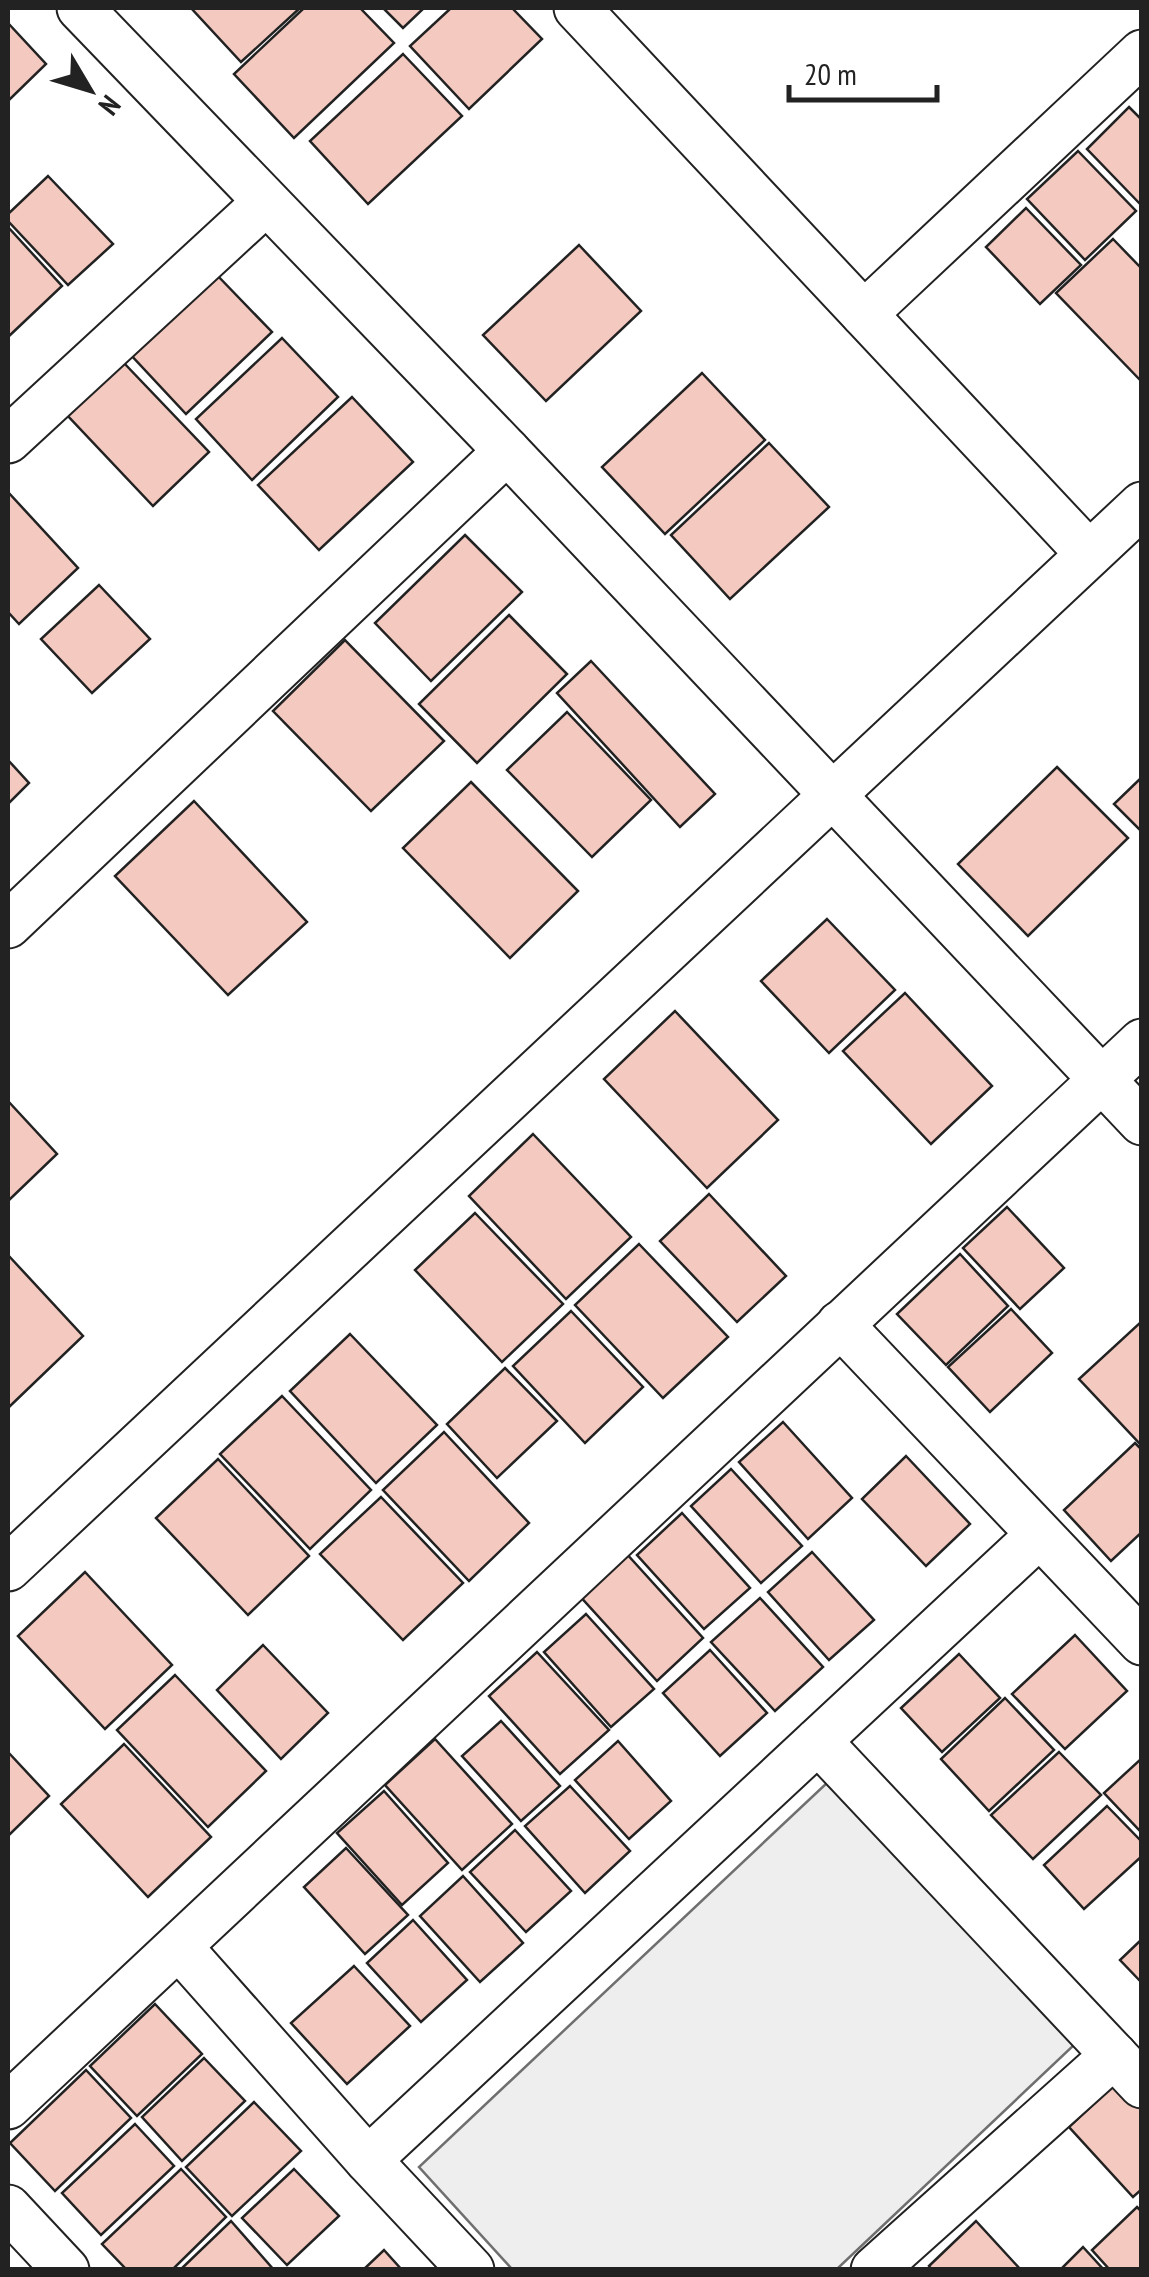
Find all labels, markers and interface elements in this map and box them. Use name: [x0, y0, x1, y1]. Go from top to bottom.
north arrow: [40, 40, 140, 140]
scale bar: [789, 40, 936, 102]
text: 20 m: [804, 54, 857, 93]
text: N: [91, 88, 129, 123]

